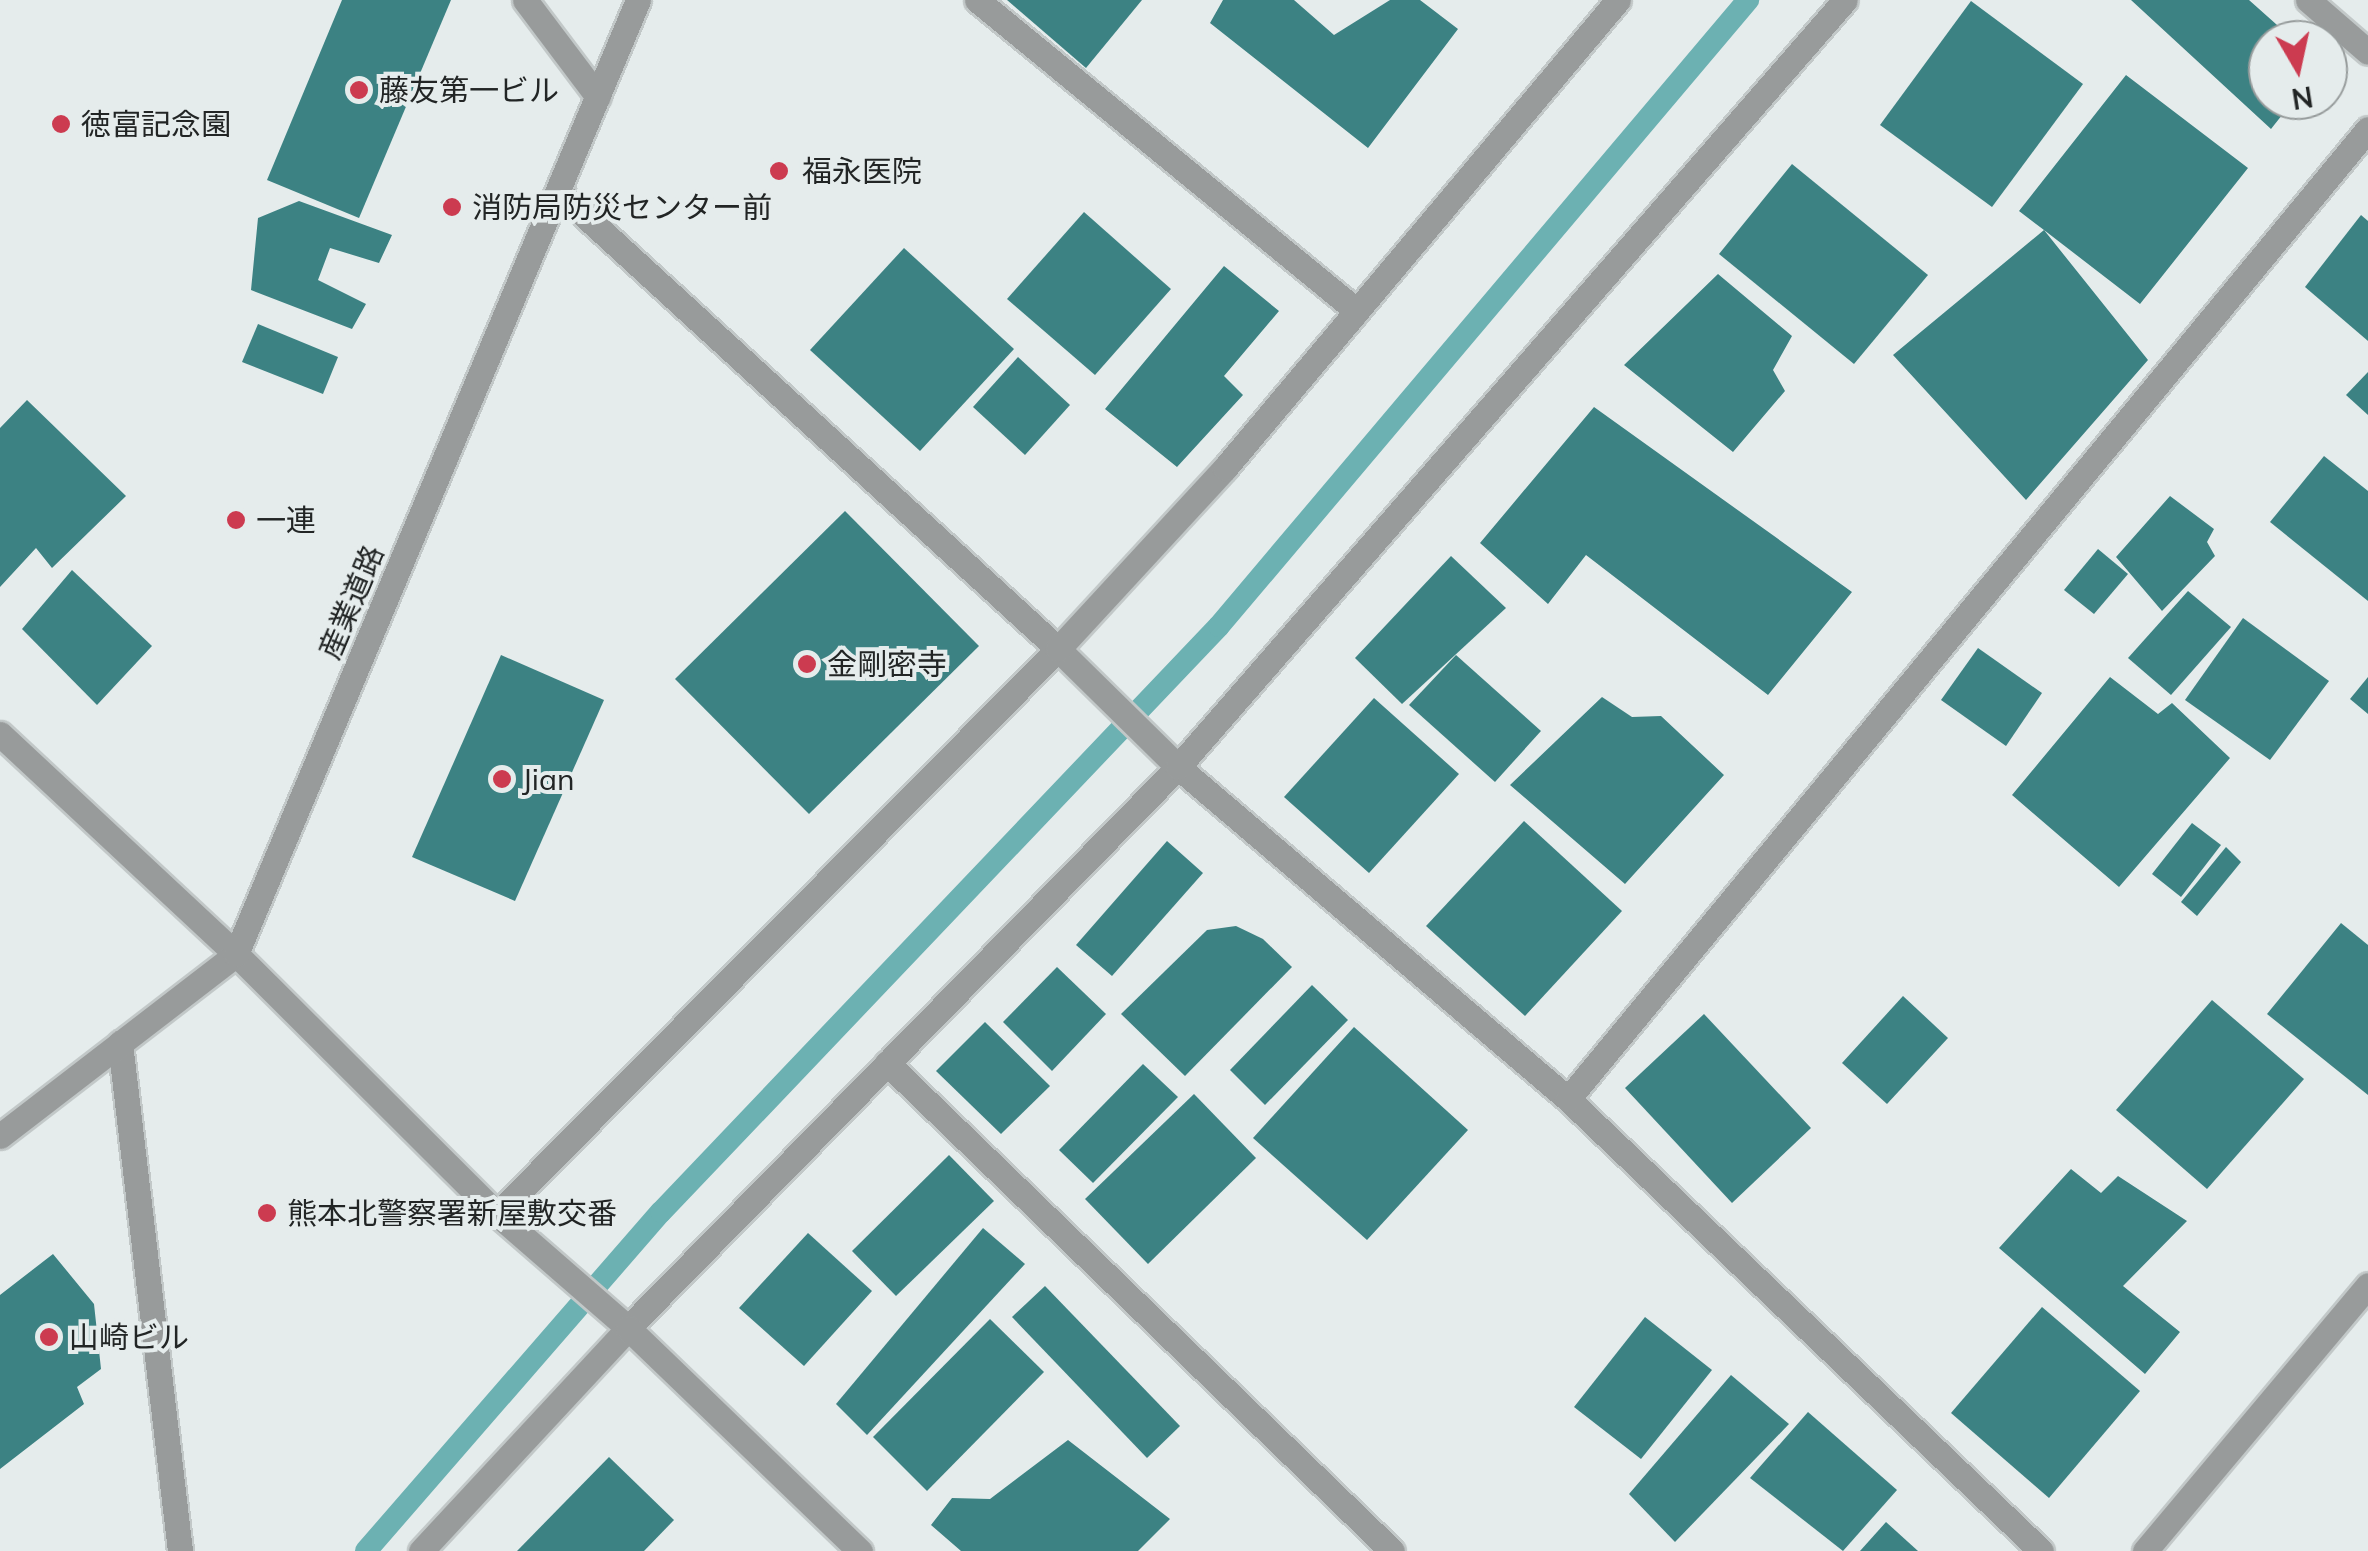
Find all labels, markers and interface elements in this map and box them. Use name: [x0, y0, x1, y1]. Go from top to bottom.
north arrow: [2248, 20, 2348, 120]
place label: 藤友第一ビル: [379, 72, 559, 108]
marker: 藤友第一ビル: [348, 79, 370, 101]
text: N: [2289, 79, 2316, 117]
place label: 徳富記念園: [81, 106, 231, 142]
marker: 徳富記念園: [50, 113, 72, 135]
place label: 福永医院: [802, 153, 922, 189]
marker: 福永医院: [766, 158, 792, 184]
place label: 消防局防災センター前: [472, 189, 772, 225]
marker: 消防局防災センター前: [441, 196, 463, 218]
place label: 一連: [256, 502, 316, 538]
marker: 一連: [225, 509, 247, 531]
street label: 産業道路: [311, 540, 391, 664]
place label: 金剛密寺: [827, 646, 947, 682]
marker: 金剛密寺: [796, 653, 818, 675]
place label: Jian: [522, 761, 575, 797]
marker: Jian: [491, 768, 513, 790]
place label: 熊本北警察署新屋敷交番: [287, 1195, 617, 1231]
marker: 熊本北警察署新屋敷交番: [256, 1202, 278, 1224]
place label: 山崎ビル: [69, 1319, 189, 1355]
marker: 山崎ビル: [38, 1326, 60, 1348]

